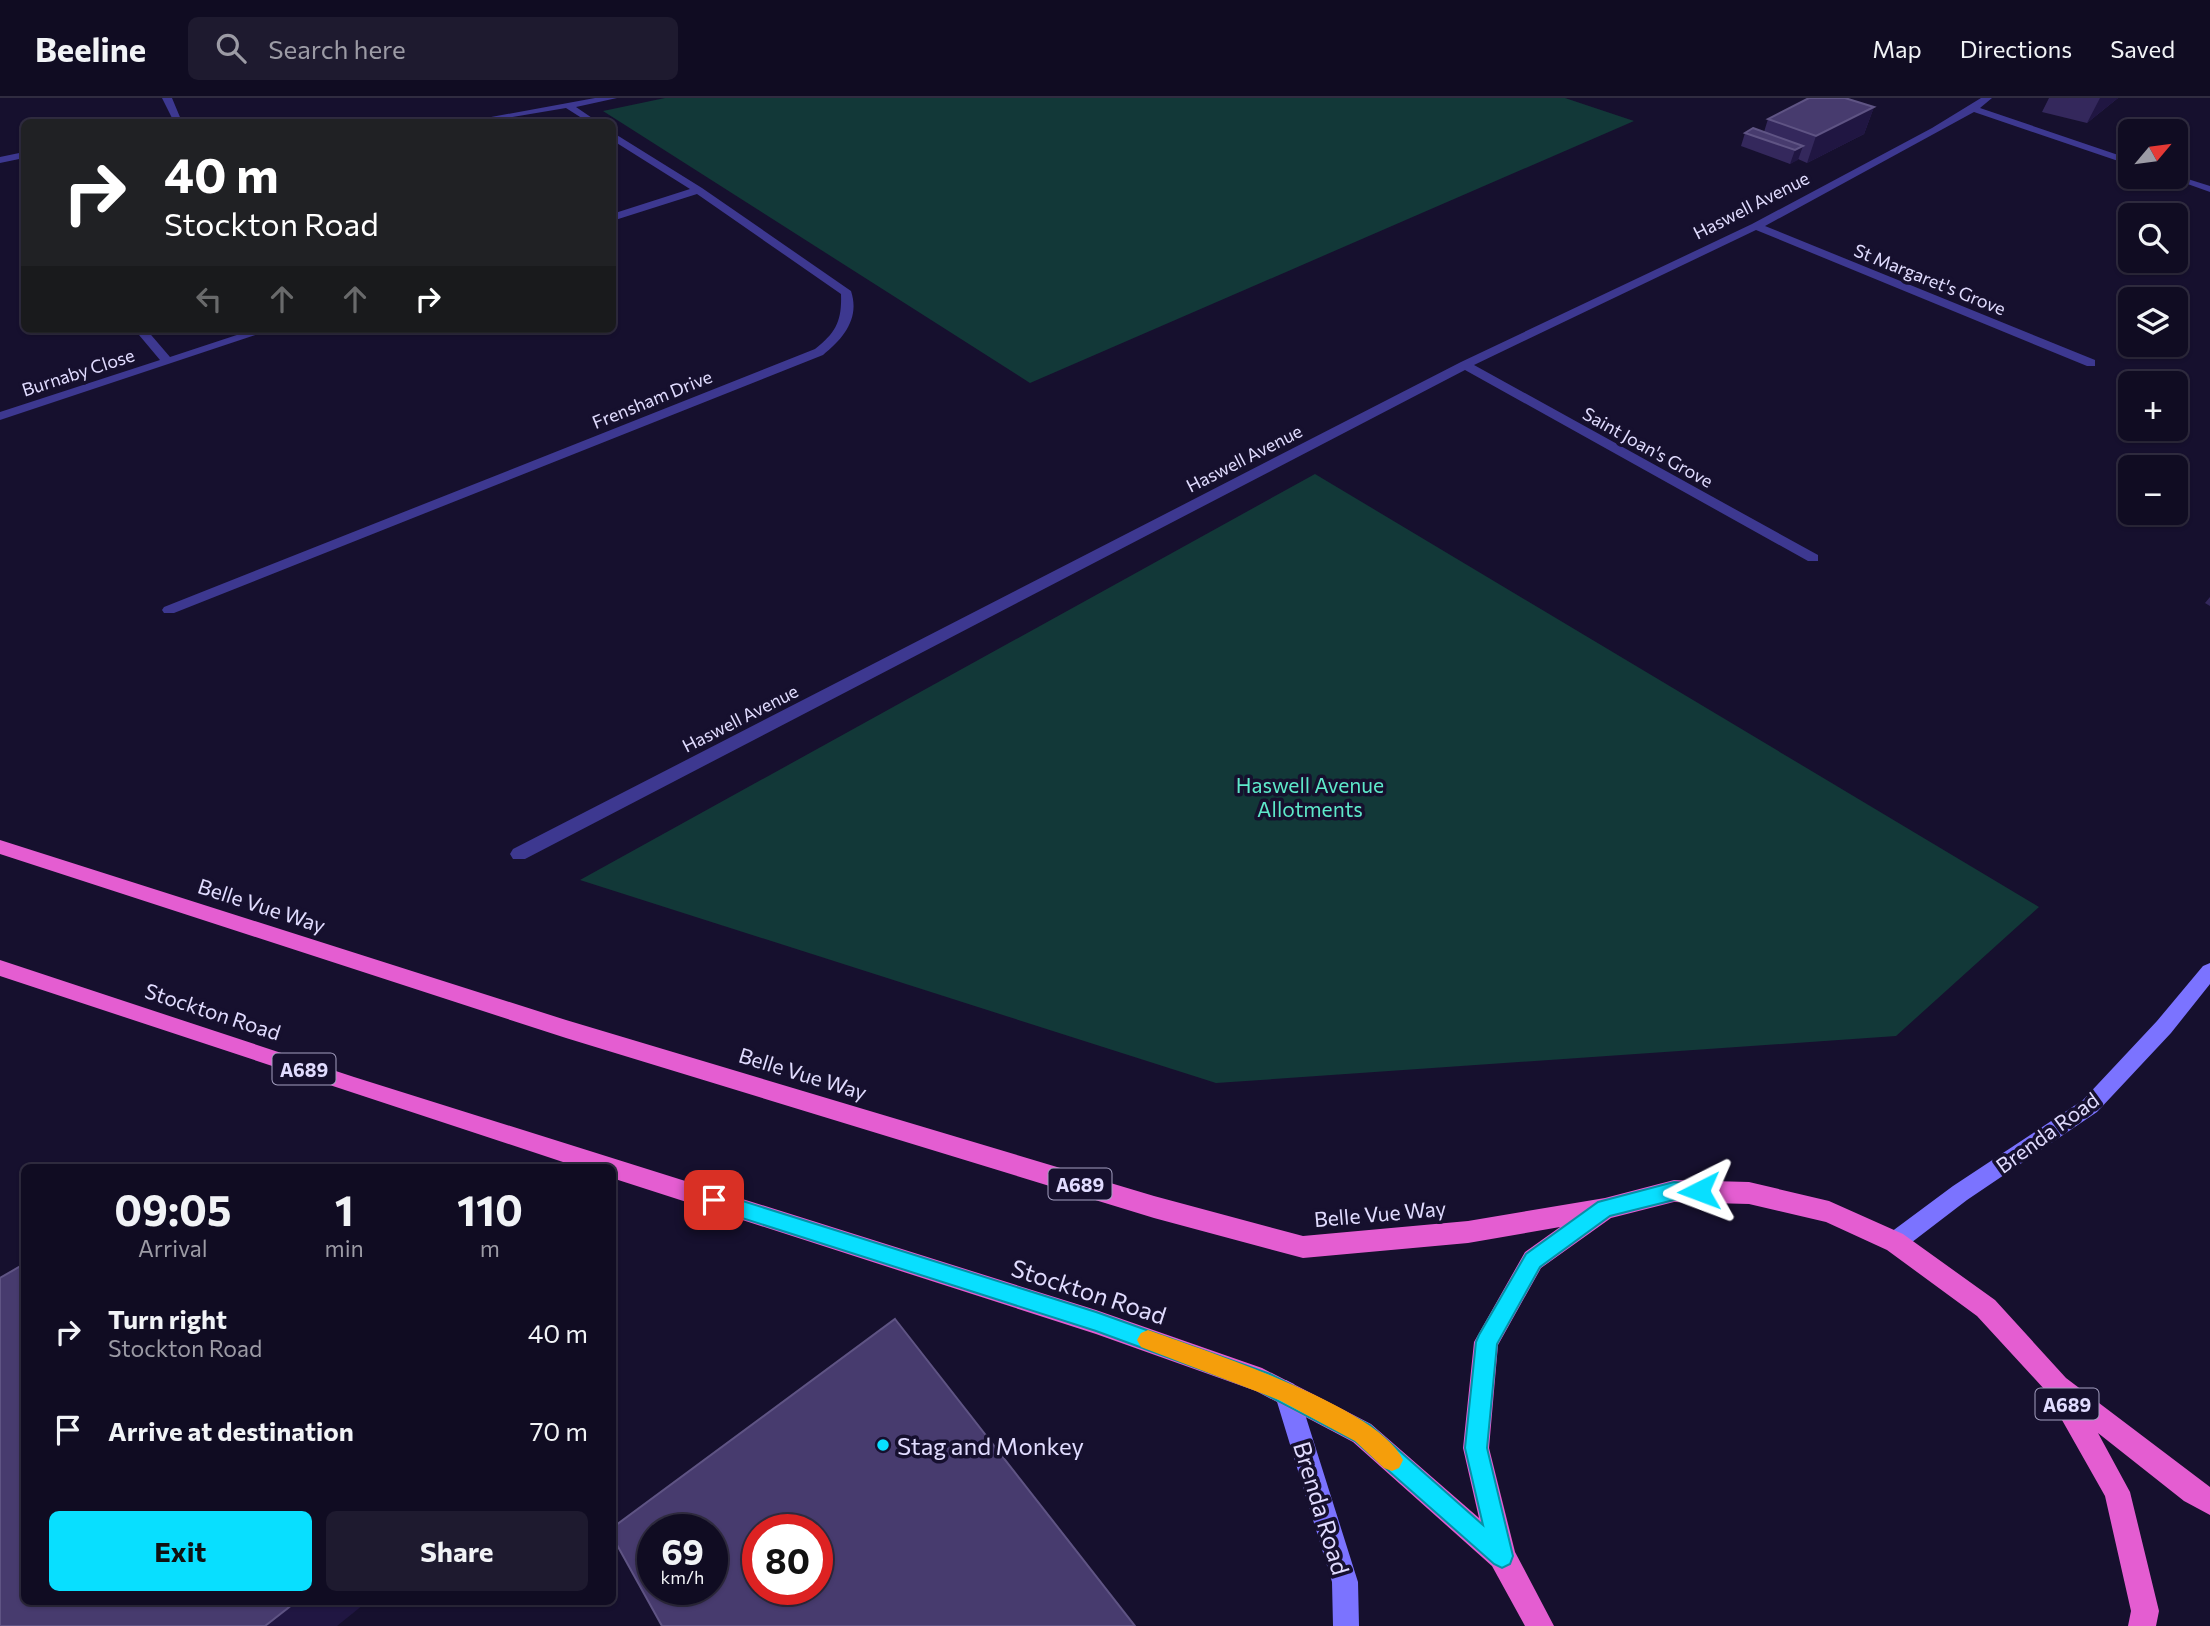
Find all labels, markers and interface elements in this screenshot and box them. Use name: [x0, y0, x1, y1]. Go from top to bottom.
search box: [188, 17, 678, 80]
text: Beeline: [35, 28, 146, 69]
icon: search: [212, 29, 250, 67]
text: Search here: [268, 33, 406, 64]
text: Map: [1872, 34, 1922, 63]
text: Directions: [1960, 34, 2072, 63]
text: Saved: [2110, 34, 2175, 63]
north arrow: [2118, 119, 2188, 189]
map controls: [2118, 119, 2188, 525]
text: 40 m: [164, 143, 279, 203]
icon: right: [49, 147, 140, 238]
street label: Haswell Avenue: [1689, 166, 1813, 244]
text: Stockton Road: [164, 203, 379, 243]
button: search: [2118, 203, 2188, 273]
street label: St Margaret's Grove: [1851, 239, 2009, 319]
icon: left: [190, 280, 228, 318]
icon: ahead: [263, 280, 301, 318]
icon: ahead: [336, 280, 374, 318]
icon: right: [409, 280, 447, 318]
button: layers: [2118, 287, 2188, 357]
street label: Burnaby Close: [19, 343, 137, 401]
street label: Frensham Drive: [589, 365, 715, 433]
button: +: [2118, 371, 2188, 441]
street label: Saint Joan's Grove: [1579, 402, 1717, 492]
street label: Haswell Avenue: [1182, 419, 1306, 497]
button: −: [2118, 455, 2188, 525]
street label: Haswell Avenue: [678, 679, 802, 757]
park label: Haswell Avenue Allotments: [1236, 772, 1384, 821]
street label: Belle Vue Way: [195, 873, 329, 937]
street label: Stockton Road: [142, 977, 284, 1045]
street label: Belle Vue Way: [736, 1042, 870, 1104]
road number: A689: [272, 1054, 336, 1085]
street label: Brenda Road: [1991, 1086, 2103, 1178]
position arrow: [1662, 1154, 1736, 1228]
road number: A689: [1048, 1168, 1112, 1200]
pin: [684, 1170, 744, 1230]
icon: arrive: [695, 1181, 733, 1219]
text: 09:05: [114, 1183, 231, 1235]
text: 1: [335, 1183, 354, 1235]
text: 110: [457, 1183, 523, 1235]
street label: Belle Vue Way: [1313, 1195, 1447, 1231]
text: Arrival: [138, 1234, 208, 1262]
text: min: [325, 1234, 364, 1262]
text: m: [480, 1234, 500, 1262]
street label: Stockton Road: [1008, 1252, 1170, 1330]
text: Turn right: [108, 1303, 227, 1334]
icon: right: [49, 1313, 87, 1351]
text: 40 m: [528, 1317, 588, 1348]
text: Stockton Road: [108, 1334, 262, 1362]
road number: A689: [2036, 1388, 2098, 1420]
icon: arrive: [49, 1411, 87, 1449]
text: Arrive at destination: [108, 1415, 354, 1446]
text: 70 m: [530, 1415, 588, 1446]
place label: Stag and Monkey: [897, 1431, 1084, 1460]
marker: Stag and Monkey: [875, 1437, 891, 1453]
street label: Brenda Road: [1288, 1438, 1356, 1578]
button: Exit: [49, 1511, 312, 1591]
button: Share: [326, 1511, 588, 1591]
speed limit sign: 80: [742, 1514, 833, 1605]
text: 69: [661, 1529, 704, 1572]
text: km/h: [661, 1566, 704, 1588]

